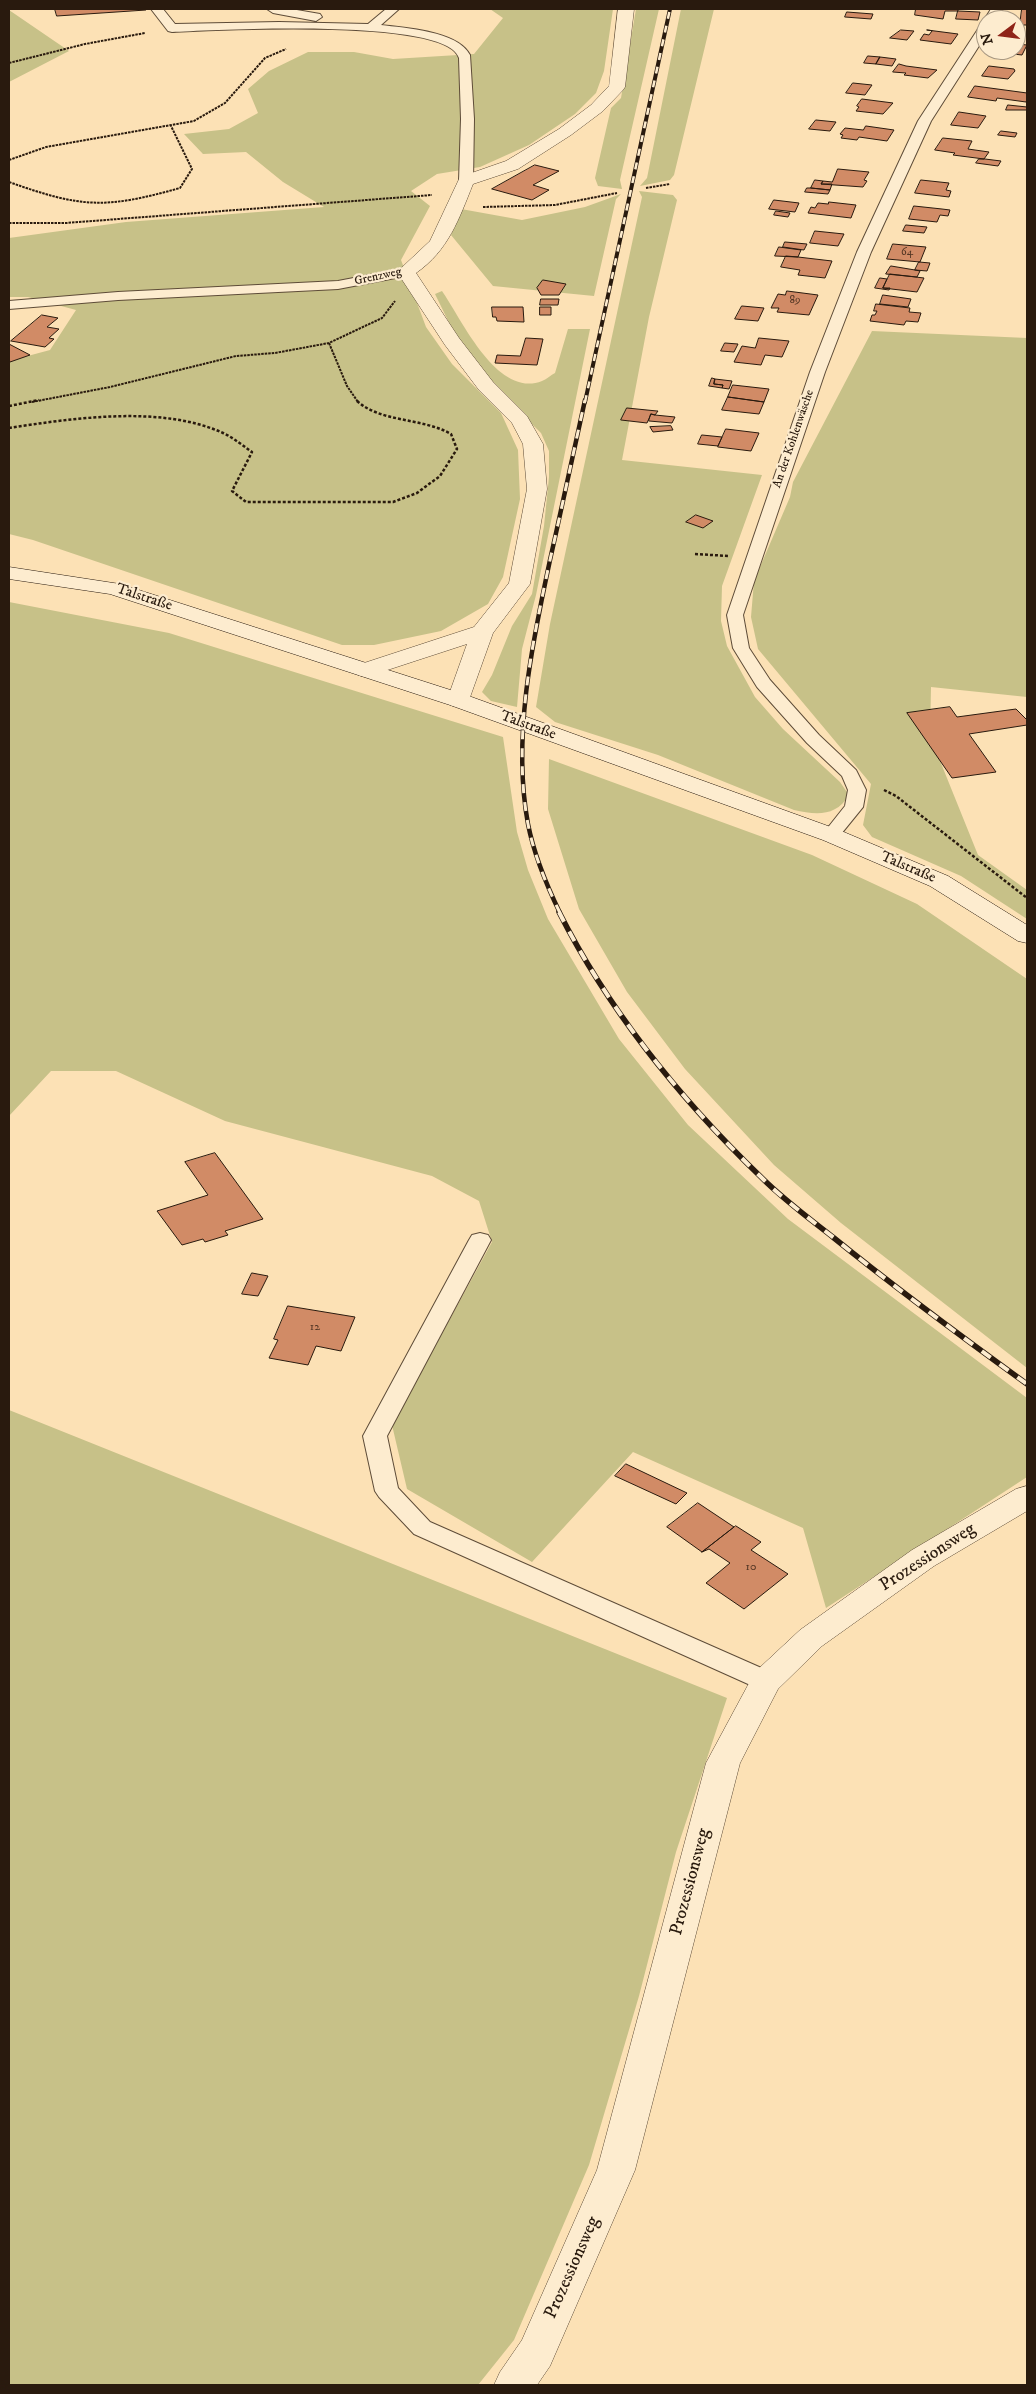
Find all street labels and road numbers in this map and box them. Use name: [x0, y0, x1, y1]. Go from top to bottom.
street label: Grenzweg: [353, 265, 403, 289]
street label: An der Kohlenwäsche: [770, 388, 818, 490]
street label: Talstraße: [114, 580, 174, 616]
street label: Talstraße: [498, 708, 558, 744]
street label: Talstraße: [878, 848, 938, 888]
street label: Prozessionsweg: [876, 1519, 980, 1597]
street label: Prozessionsweg: [666, 1826, 716, 1938]
street label: Prozessionsweg: [541, 2214, 605, 2322]

